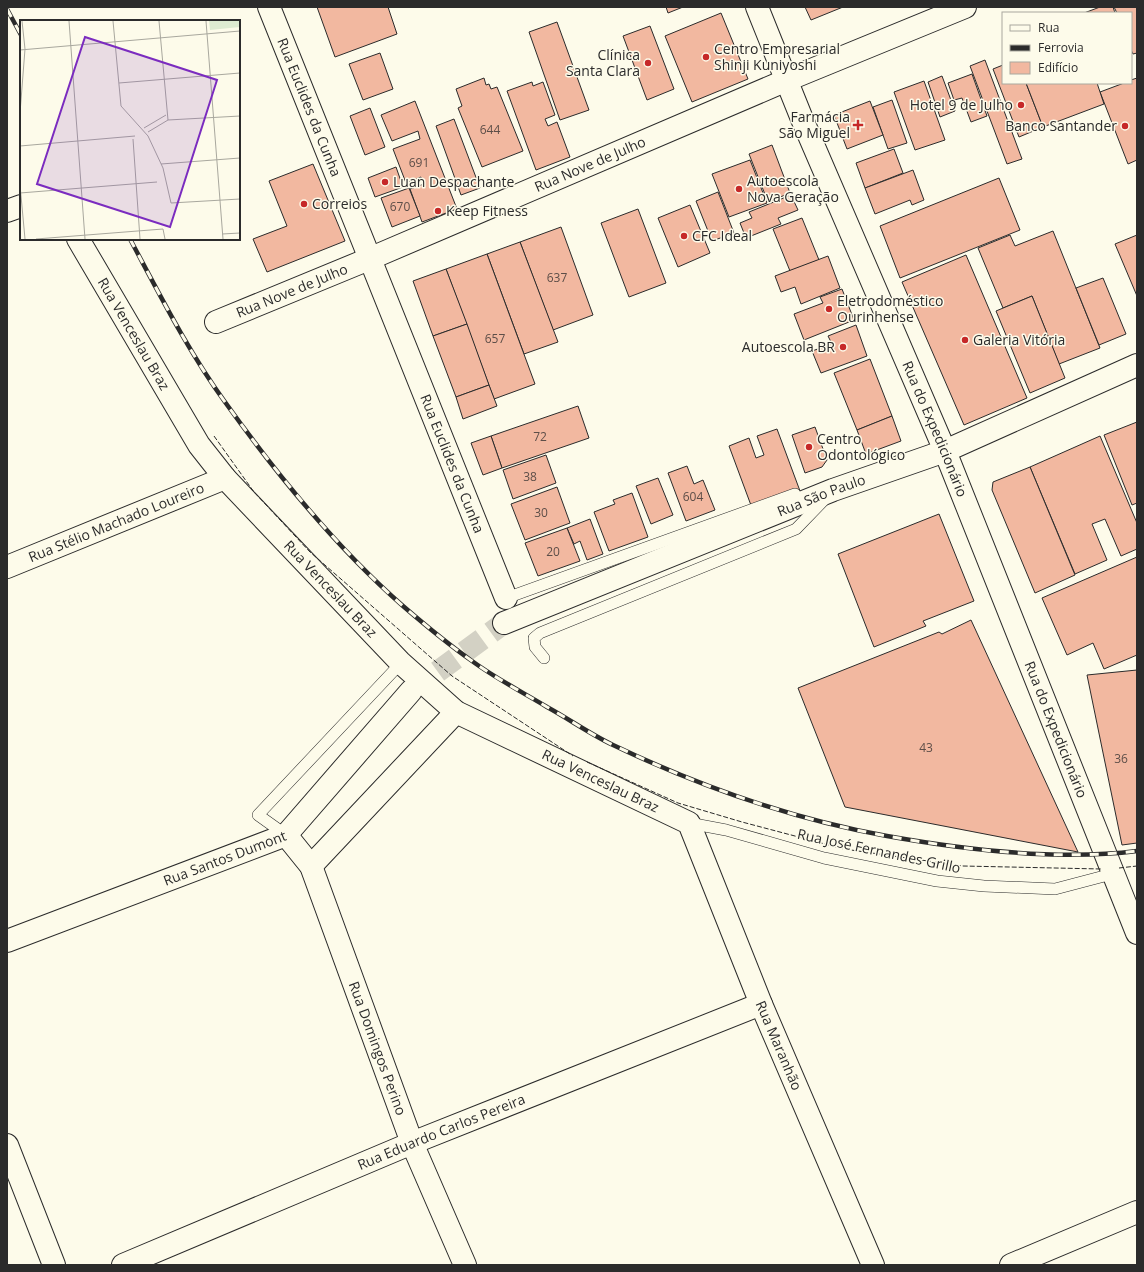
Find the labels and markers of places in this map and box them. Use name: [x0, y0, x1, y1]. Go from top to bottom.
place label: Centro Empresarial Shinji Kuniyoshi: [714, 39, 840, 74]
place label: Clínica Santa Clara: [566, 45, 640, 80]
marker: Centro Empresarial Shinji Kuniyoshi: [701, 52, 711, 62]
marker: Clínica Santa Clara: [643, 58, 653, 68]
place label: Hotel 9 de Julho: [910, 95, 1013, 114]
marker: Hotel 9 de Julho: [1016, 100, 1026, 110]
place label: Farmácia São Miguel: [779, 107, 850, 142]
place label: Banco Santander: [1005, 116, 1117, 135]
marker: Farmácia São Miguel: [853, 120, 863, 130]
marker: Banco Santander: [1120, 121, 1130, 131]
place label: Autoescola Nova Geração: [747, 171, 839, 206]
place label: Luan Despachante: [393, 172, 515, 191]
marker: Luan Despachante: [380, 177, 390, 187]
marker: Autoescola Nova Geração: [734, 184, 744, 194]
place label: Correios: [312, 194, 368, 213]
marker: Correios: [299, 199, 309, 209]
place label: Keep Fitness: [446, 201, 528, 220]
marker: Keep Fitness: [433, 206, 443, 216]
place label: CFC Ideal: [692, 226, 752, 245]
marker: CFC Ideal: [679, 231, 689, 241]
place label: Eletrodoméstico Ourinhense: [837, 291, 943, 326]
marker: Eletrodoméstico Ourinhense: [824, 304, 834, 314]
place label: Galeria Vitória: [973, 330, 1065, 349]
marker: Galeria Vitória: [960, 335, 970, 345]
place label: Autoescola BR: [742, 337, 835, 356]
marker: Autoescola BR: [838, 342, 848, 352]
place label: Centro Odontológico: [817, 429, 905, 464]
marker: Centro Odontológico: [804, 442, 814, 452]

